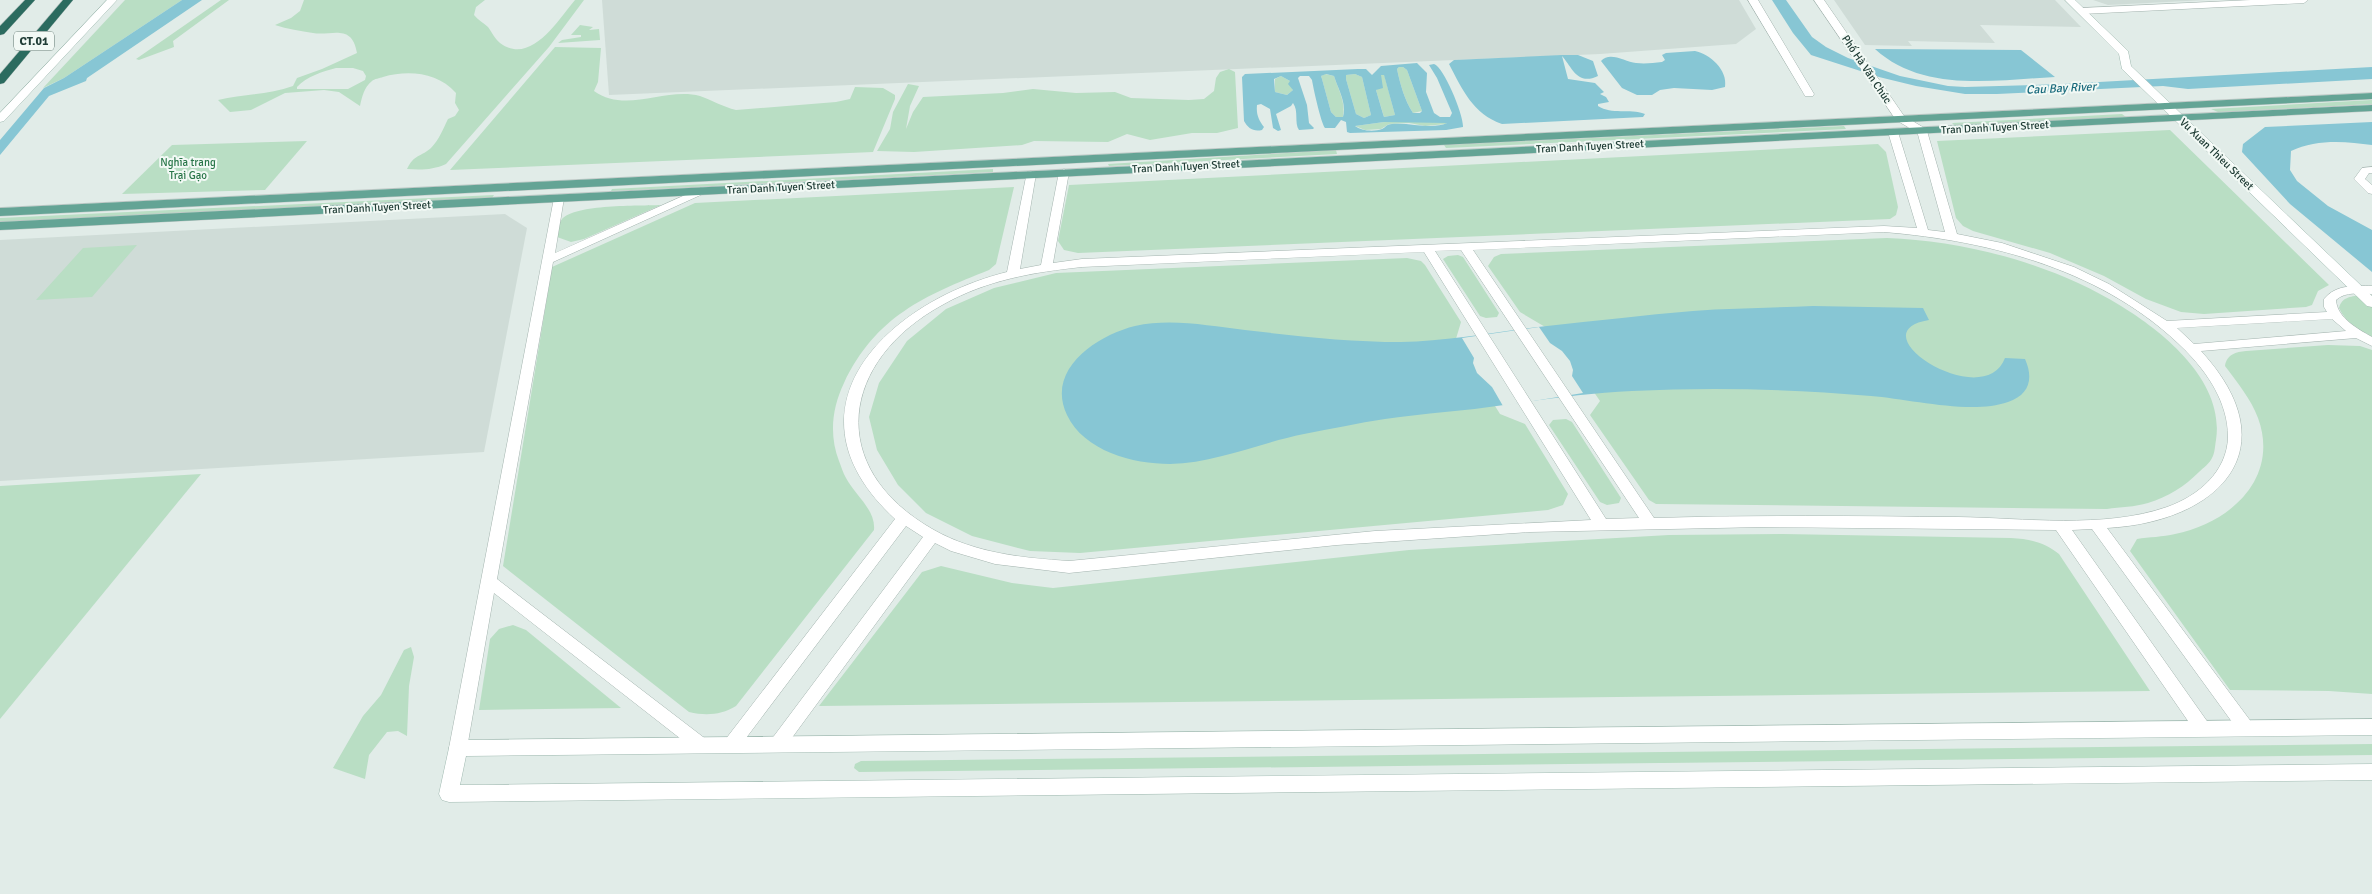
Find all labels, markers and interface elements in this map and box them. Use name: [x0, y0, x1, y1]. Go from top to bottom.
road number: CT.01: [14, 31, 54, 50]
street label: Phố Hà Văn Chúc: [1839, 32, 1895, 106]
water label: Cau Bay River: [2026, 79, 2098, 98]
street label: Vu Xuan Thieu Street: [2177, 116, 2256, 193]
street label: Tran Danh Tuyen Street: [1941, 118, 2049, 137]
street label: Tran Danh Tuyen Street: [1536, 137, 1644, 156]
park label: Nghĩa trang Trại Gạo: [160, 156, 216, 182]
street label: Tran Danh Tuyen Street: [1132, 157, 1240, 176]
street label: Tran Danh Tuyen Street: [727, 178, 835, 197]
street label: Tran Danh Tuyen Street: [323, 198, 431, 217]

